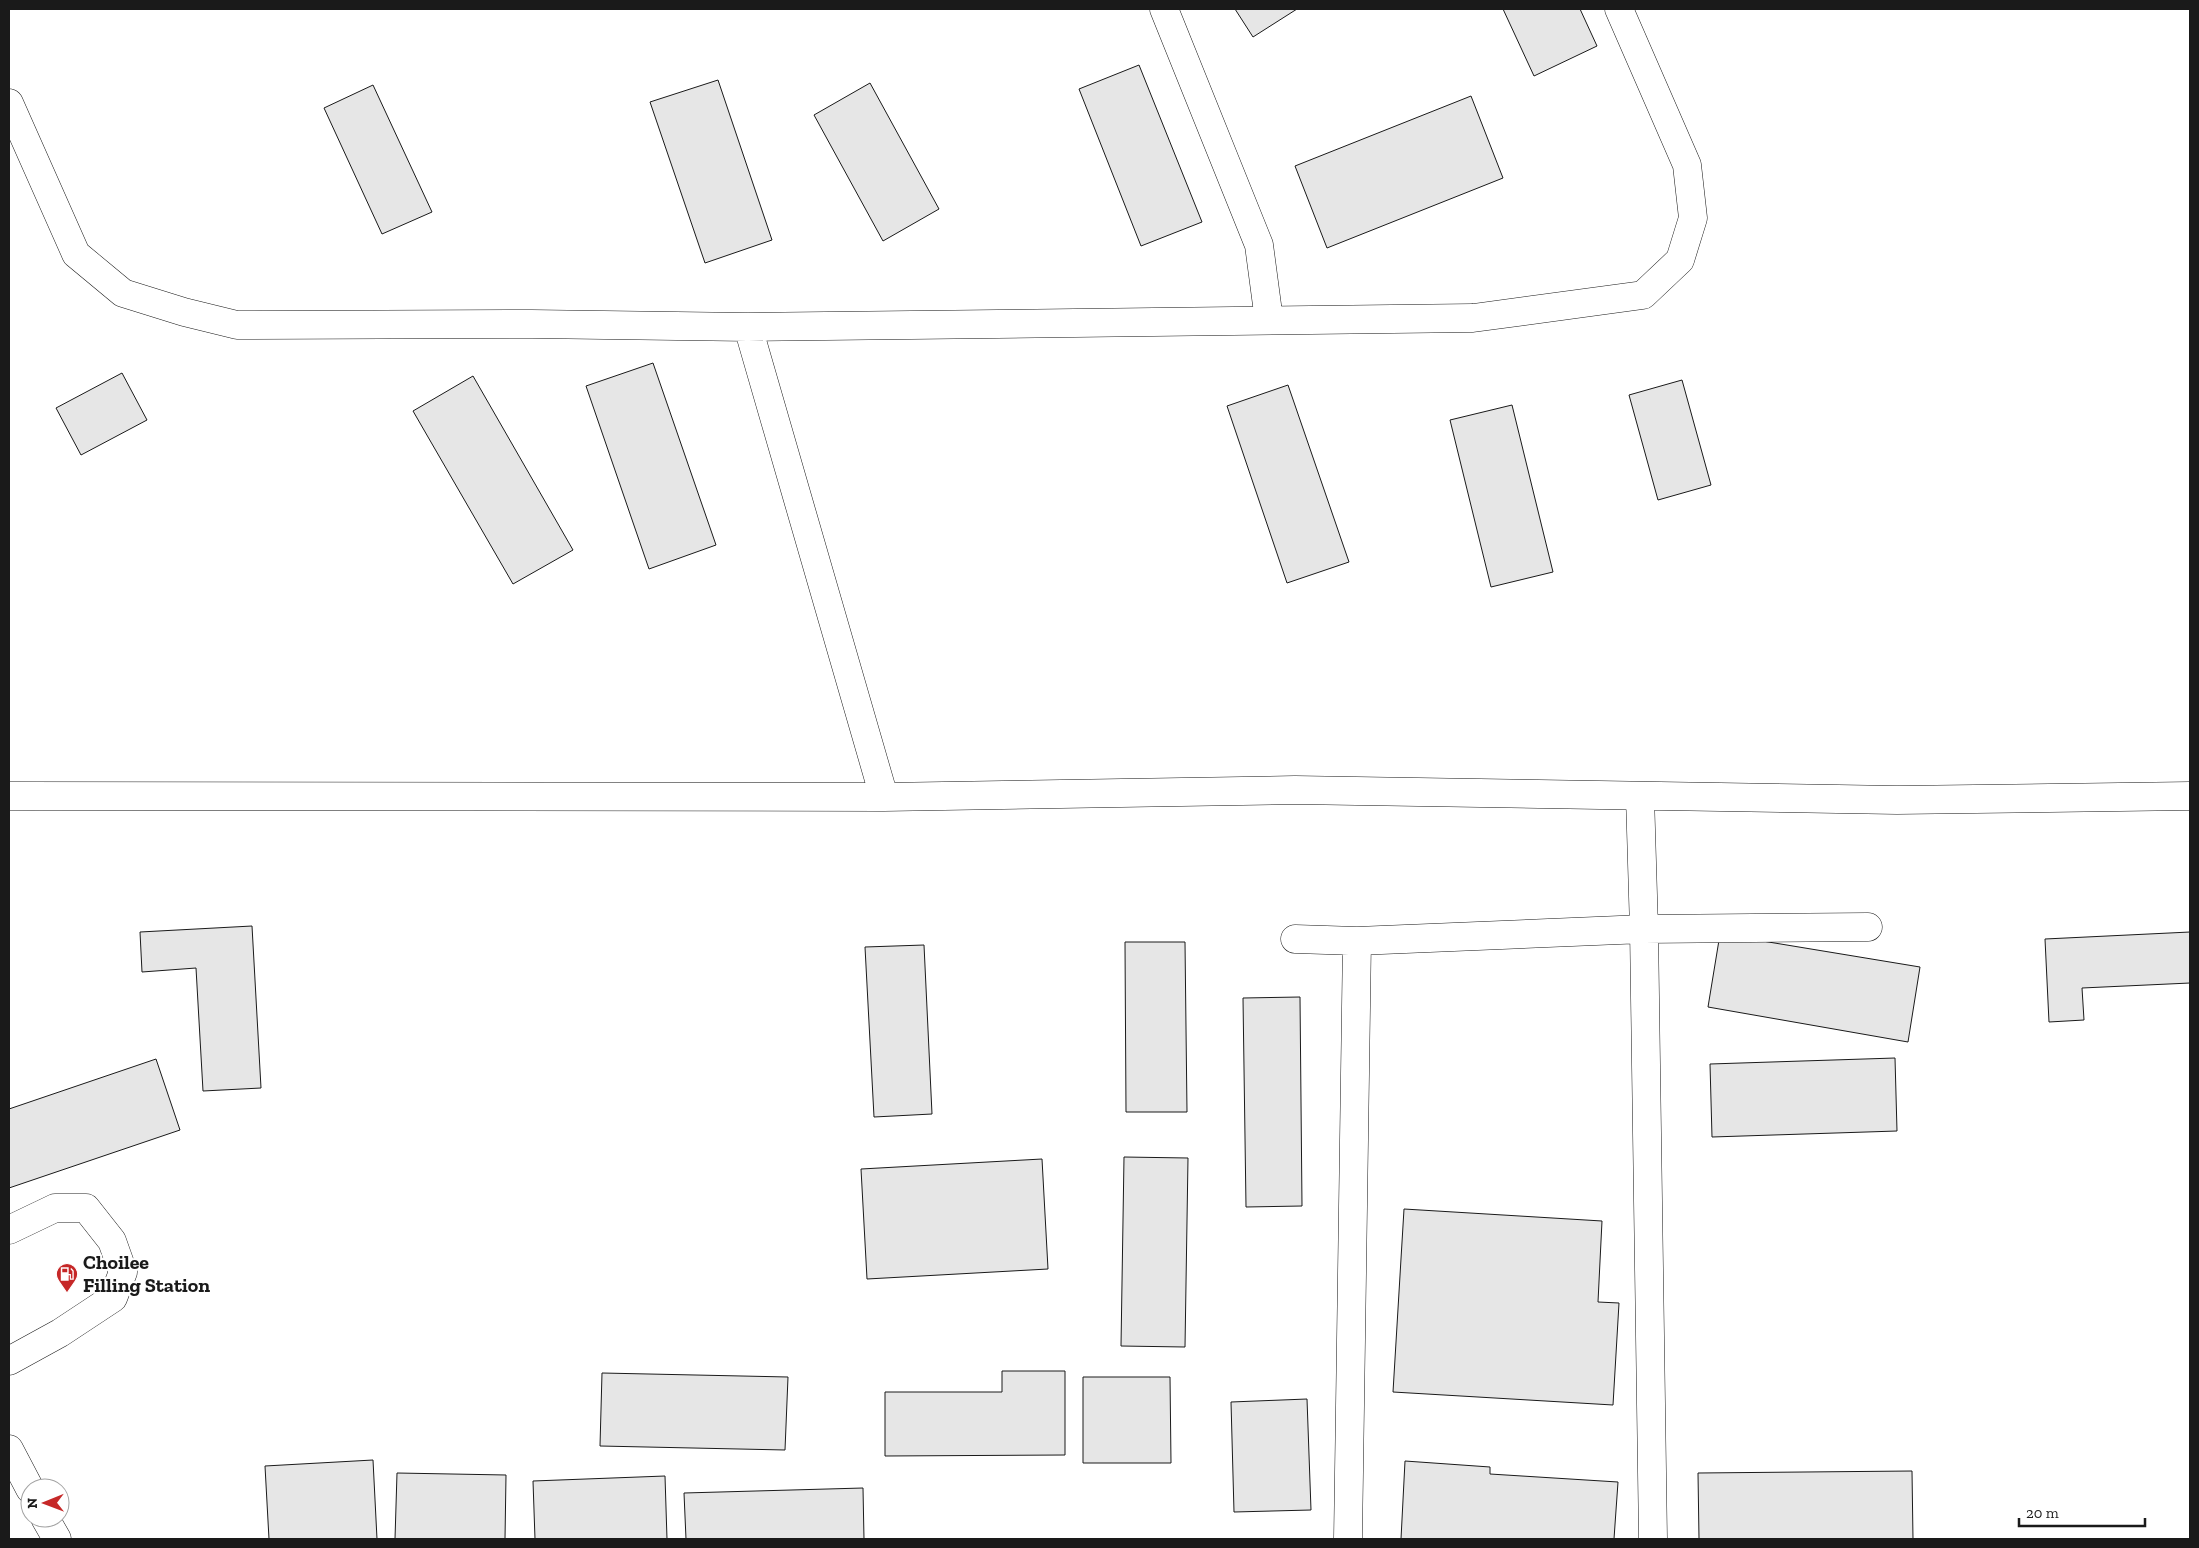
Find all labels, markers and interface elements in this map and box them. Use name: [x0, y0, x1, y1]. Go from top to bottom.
place label: Choilee Filling Station: [83, 1250, 210, 1297]
fuel station icon: Choilee Filling Station: [55, 1262, 79, 1293]
north arrow: [20, 1478, 70, 1528]
scale bar: [2019, 1496, 2145, 1528]
text: N: [24, 1497, 41, 1509]
text: 20 m: [2026, 1504, 2059, 1522]

